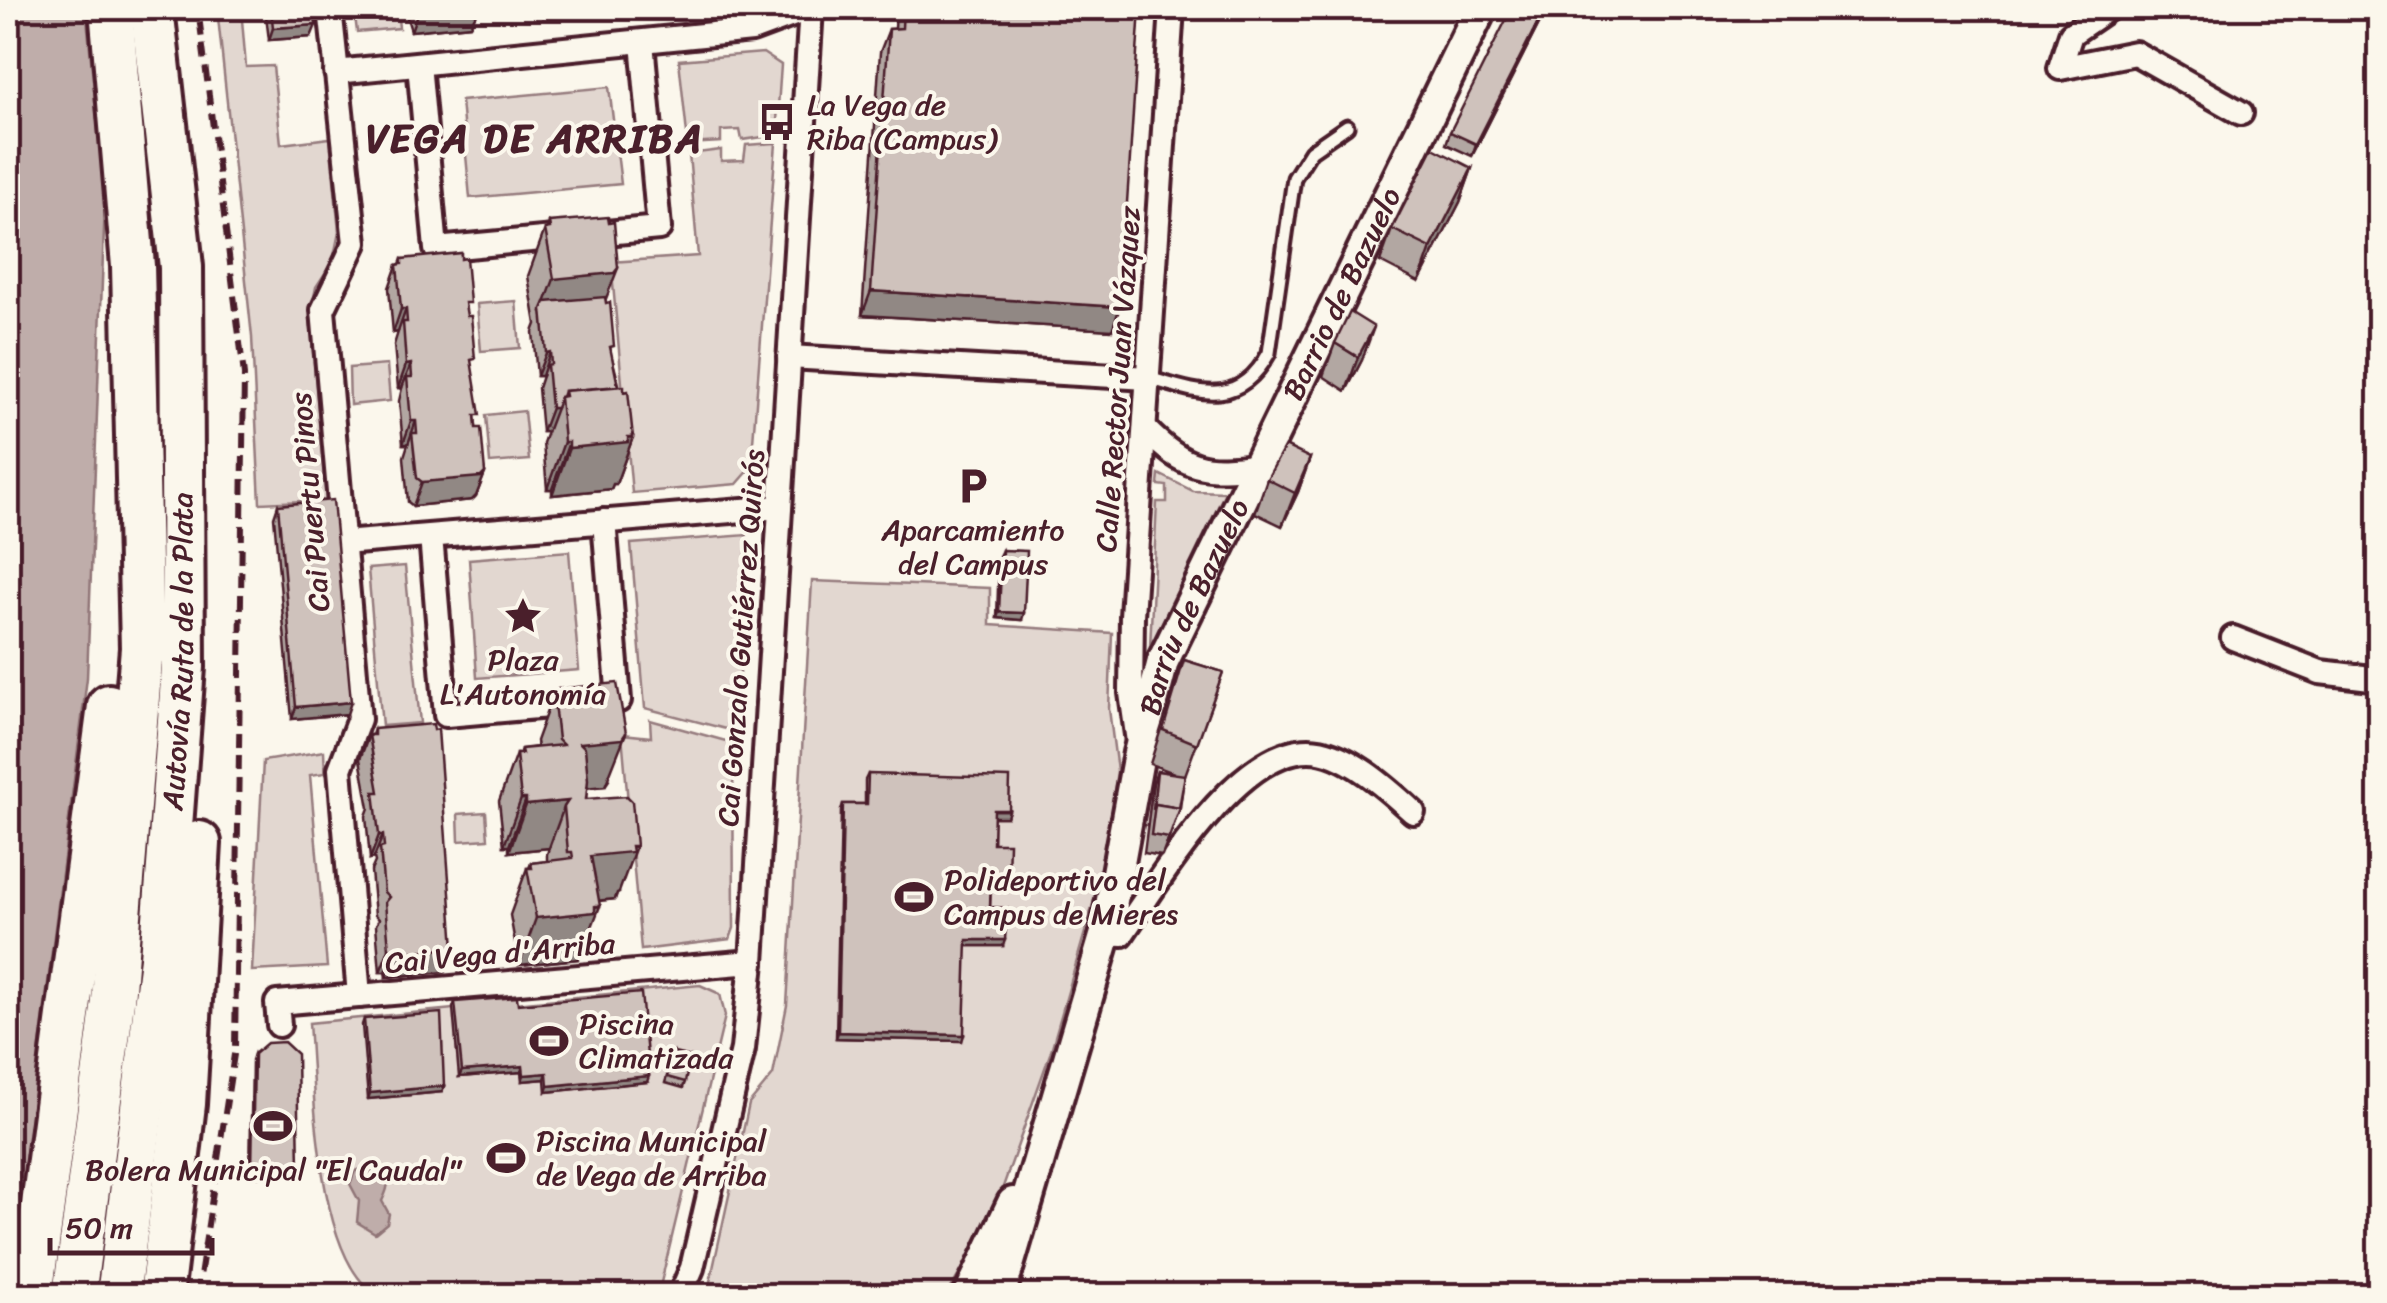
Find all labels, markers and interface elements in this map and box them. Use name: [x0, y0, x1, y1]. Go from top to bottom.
place label: La Vega de Riba (Campus): [807, 78, 998, 166]
bus stop icon: La Vega de Riba (Campus): [756, 101, 798, 143]
district label: VEGA DE ARRIBA: [366, 103, 704, 174]
street label: Barrio de Bazuelo: [1267, 178, 1417, 410]
street label: Calle Rector Juan Vázquez: [1079, 203, 1157, 554]
street label: Cai Puertu Pinos: [273, 390, 346, 614]
street label: Cai Gonzalo Gutiérrez Quirós: [701, 447, 781, 828]
parking icon: Aparcamiento del Campus: [952, 465, 994, 507]
street label: Barriu de Bazuelo: [1123, 489, 1265, 721]
street label: Autovía Ruta de la Plata: [145, 492, 210, 813]
place label: Aparcamiento del Campus: [880, 503, 1065, 591]
place icon: Plaza L'Autonomía: [502, 595, 544, 637]
place label: Plaza L'Autonomía: [440, 633, 606, 721]
place label: Polideportivo del Campus de Mieres: [944, 853, 1179, 941]
sports icon: Polideportivo del Campus de Mieres: [893, 876, 935, 918]
street label: Cai Vega d'Arriba: [383, 916, 618, 990]
place label: Piscina Climatizada: [579, 997, 734, 1085]
sports icon: Piscina Climatizada: [528, 1020, 570, 1062]
sports icon: Bolera Municipal "El Caudal": [252, 1105, 294, 1147]
place label: Piscina Municipal de Vega de Arriba: [536, 1114, 768, 1202]
sports icon: Piscina Municipal de Vega de Arriba: [485, 1137, 527, 1179]
place label: Bolera Municipal "El Caudal": [85, 1143, 463, 1197]
scale bar: [50, 1193, 212, 1255]
text: 50 m: [65, 1201, 133, 1255]

